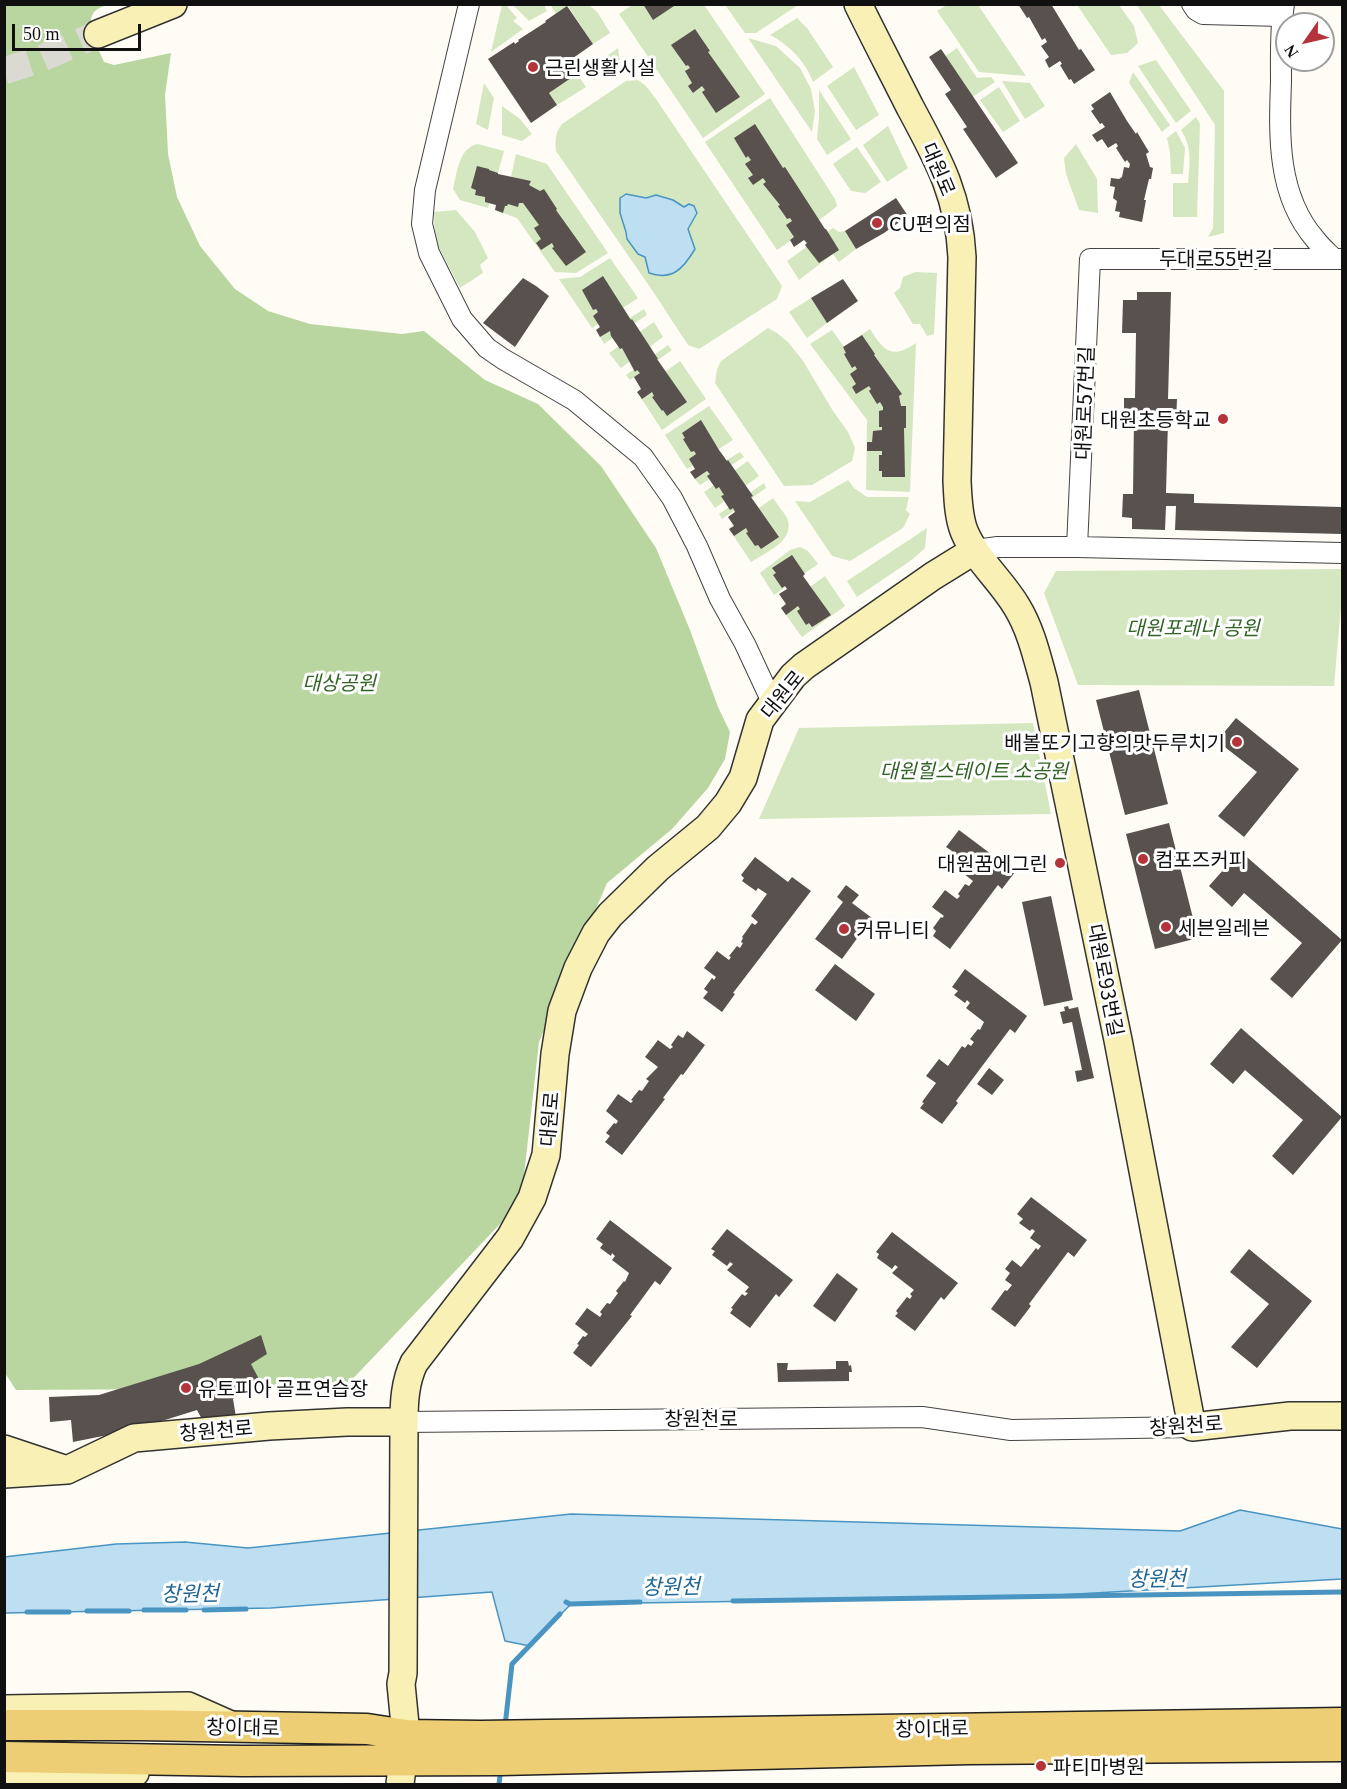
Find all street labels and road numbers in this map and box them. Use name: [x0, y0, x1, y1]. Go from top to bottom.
street label: 대원로: [917, 139, 961, 199]
street label: 두대로55번길: [1159, 246, 1273, 270]
street label: 대원로57번길: [1070, 346, 1098, 460]
street label: 대원로: [755, 665, 809, 723]
street label: 대원로93번길: [1083, 922, 1129, 1038]
street label: 대원로: [535, 1090, 563, 1148]
street label: 창원천로: [664, 1406, 738, 1430]
street label: 창원천로: [1148, 1410, 1224, 1440]
street label: 창원천로: [178, 1415, 254, 1445]
street label: 창이대로: [206, 1714, 280, 1740]
street label: 창이대로: [895, 1715, 969, 1741]

